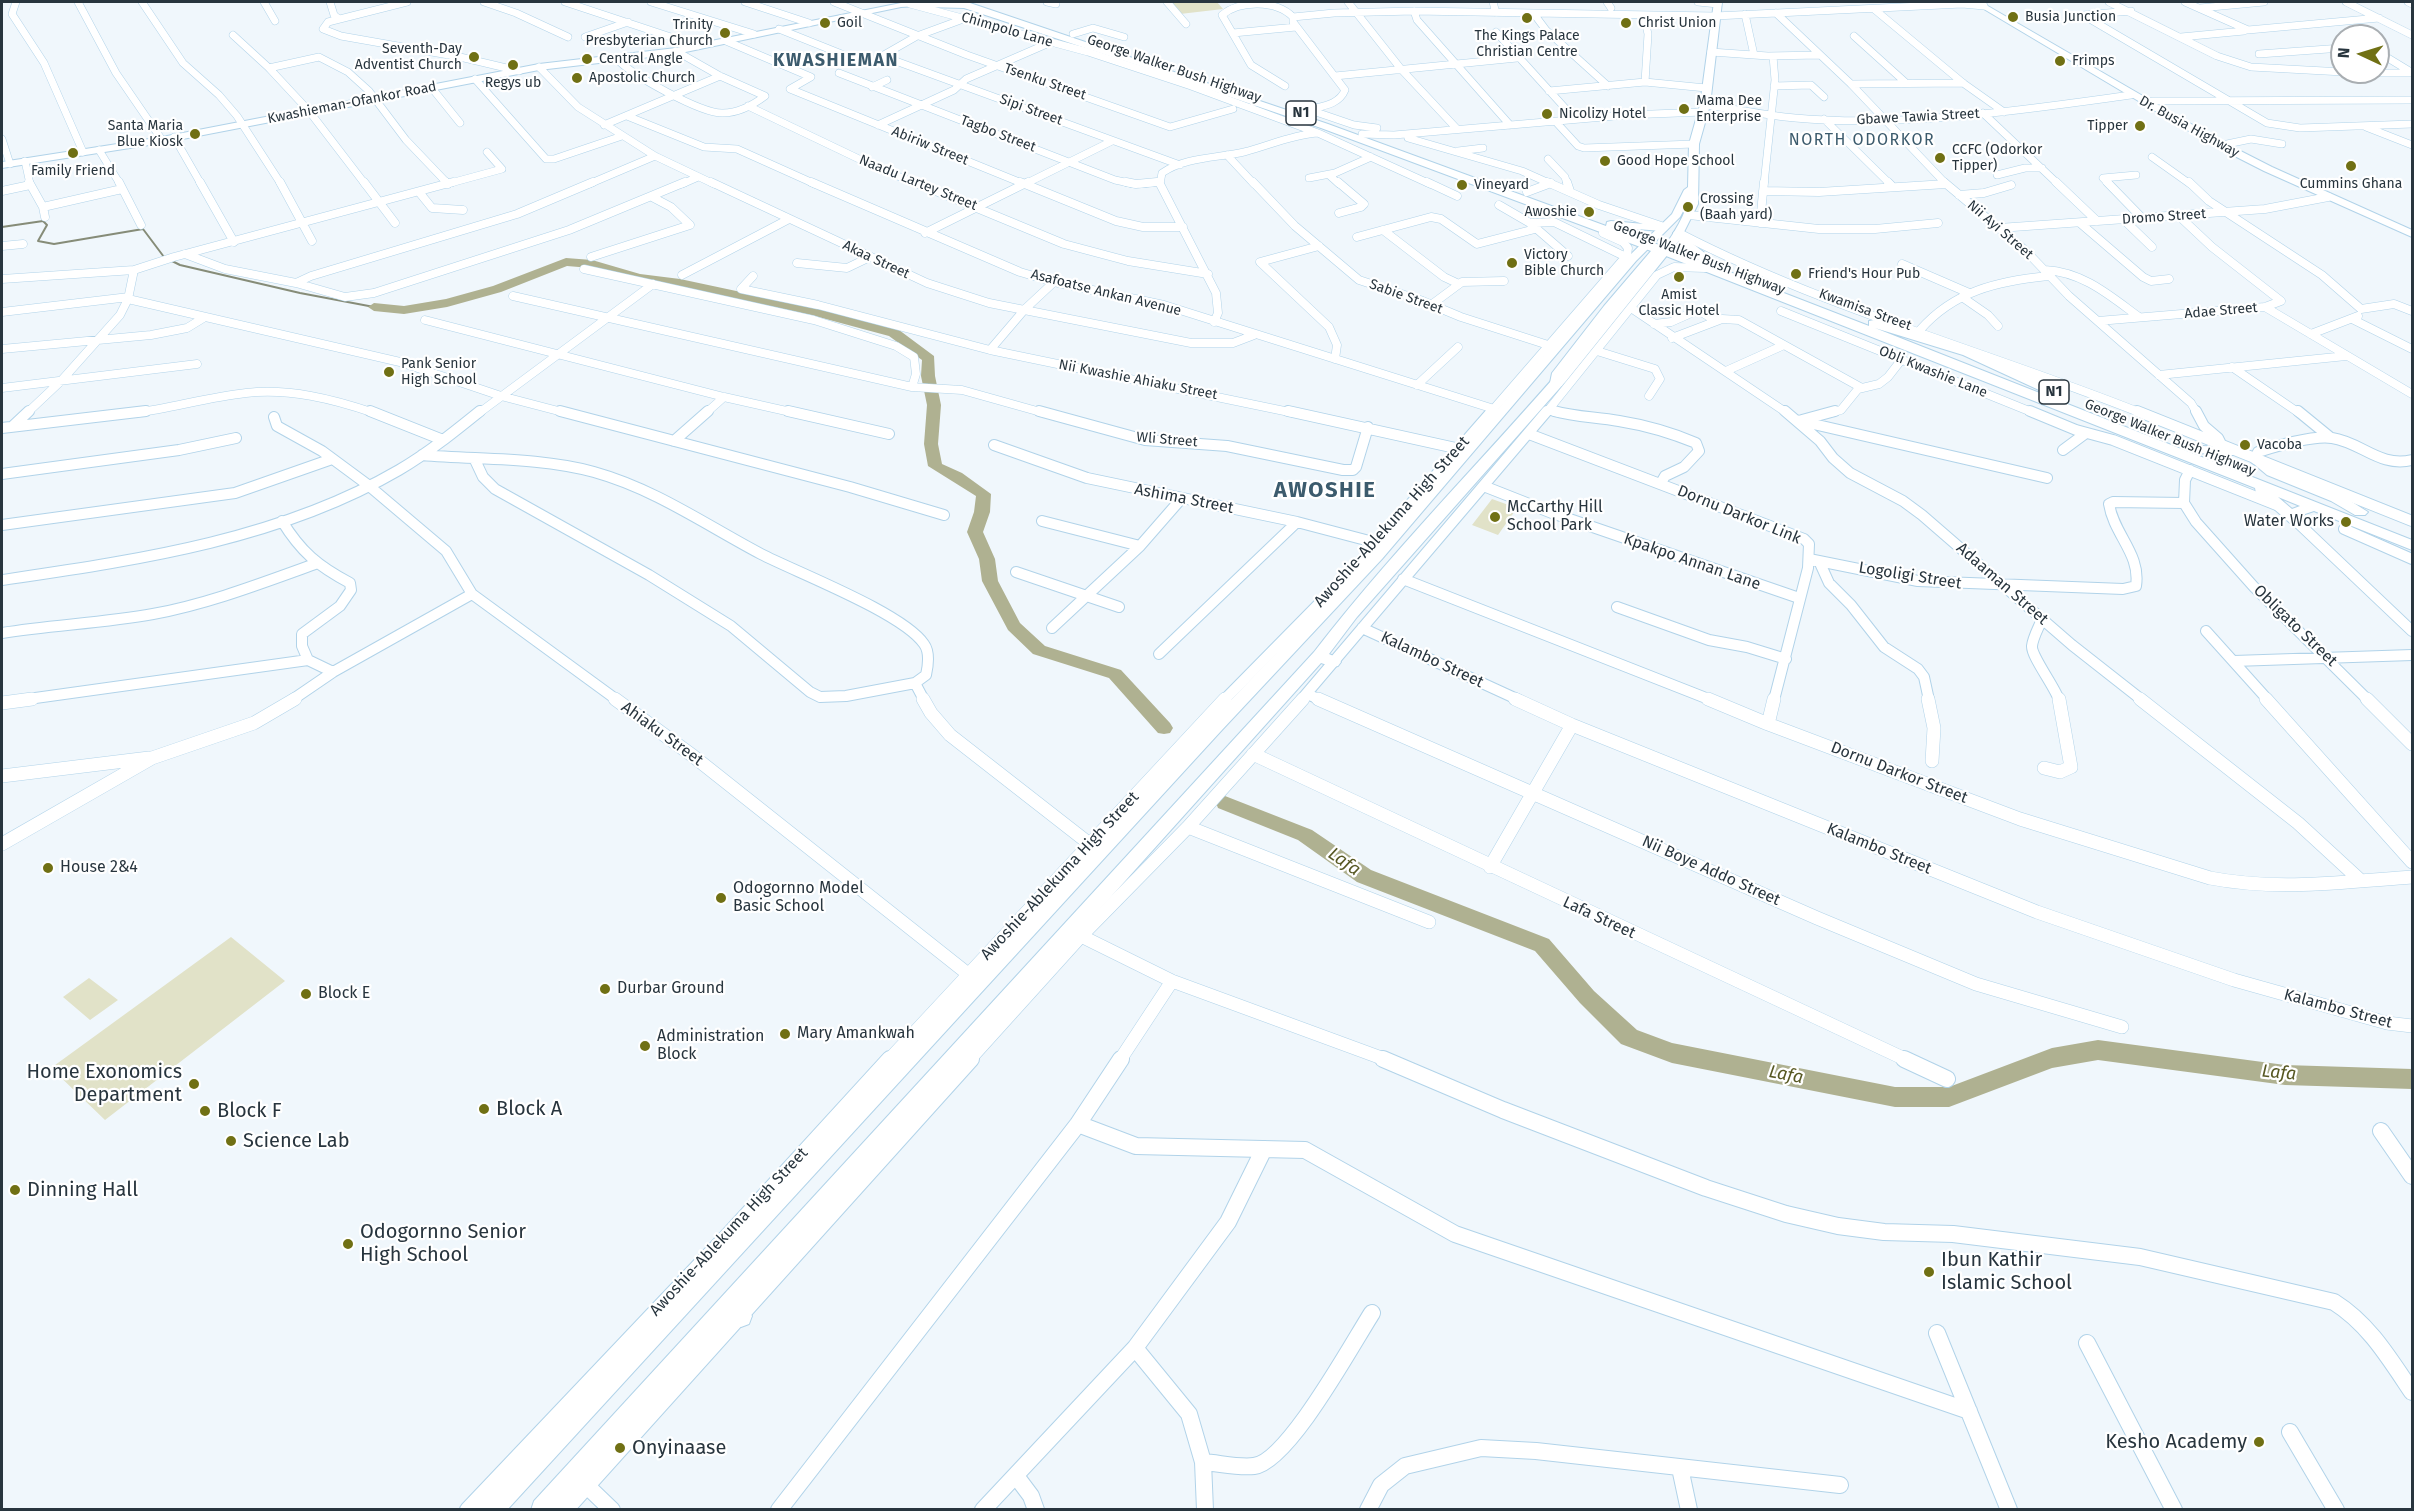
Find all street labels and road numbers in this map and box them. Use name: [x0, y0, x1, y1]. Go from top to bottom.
street label: Chimpolo Lane: [959, 9, 1055, 51]
street label: George Walker Bush Highway: [1085, 31, 1263, 107]
street label: Tsenku Street: [1002, 60, 1088, 104]
street label: Kwashieman-Ofankor Road: [266, 78, 438, 128]
street label: Sipi Street: [997, 91, 1065, 129]
street label: Dr. Busia Highway: [2136, 93, 2242, 161]
road number: N1: [1286, 101, 1316, 125]
street label: Gbawe Tawia Street: [1856, 105, 1980, 129]
street label: Tagbo Street: [958, 112, 1038, 156]
street label: Abiriw Street: [889, 123, 971, 169]
street label: Naadu Lartey Street: [857, 152, 979, 214]
street label: Nii Ayi Street: [1964, 197, 2036, 263]
street label: Dromo Street: [2121, 206, 2207, 228]
street label: George Walker Bush Highway: [1611, 217, 1787, 299]
street label: Akaa Street: [840, 237, 912, 283]
street label: Asafoatse Ankan Avenue: [1029, 266, 1183, 320]
street label: Sabie Street: [1367, 276, 1445, 318]
street label: Kwamisa Street: [1816, 285, 1914, 335]
street label: Adae Street: [2184, 299, 2258, 323]
street label: Obli Kwashie Lane: [1876, 343, 1990, 401]
street label: Nii Kwashie Ahiaku Street: [1057, 356, 1219, 404]
road number: N1: [2039, 380, 2069, 404]
street label: George Walker Bush Highway: [2082, 396, 2258, 480]
street label: Wli Street: [1136, 429, 1198, 451]
street label: Awoshie-Ablekuma High Street: [1310, 433, 1474, 611]
street label: Ashima Street: [1133, 480, 1235, 518]
street label: Dornu Darkor Link: [1674, 481, 1804, 549]
street label: Kpakpo Annan Lane: [1621, 530, 1763, 594]
street label: Adaaman Street: [1952, 539, 2052, 629]
street label: Logoligi Street: [1857, 558, 1963, 594]
street label: Obligato Street: [2249, 581, 2341, 671]
street label: Kalambo Street: [1377, 628, 1487, 692]
street label: Ahiaku Street: [617, 698, 707, 770]
street label: Dornu Darkor Street: [1828, 738, 1970, 808]
street label: Awoshie-Ablekuma High Street: [977, 788, 1143, 964]
street label: Kalambo Street: [1824, 819, 1934, 879]
street label: Nii Boye Addo Street: [1639, 832, 1783, 910]
street label: Lafa Street: [1560, 893, 1638, 943]
street label: Kalambo Street: [2282, 985, 2394, 1033]
street label: Awoshie-Ablekuma High Street: [646, 1144, 812, 1320]

